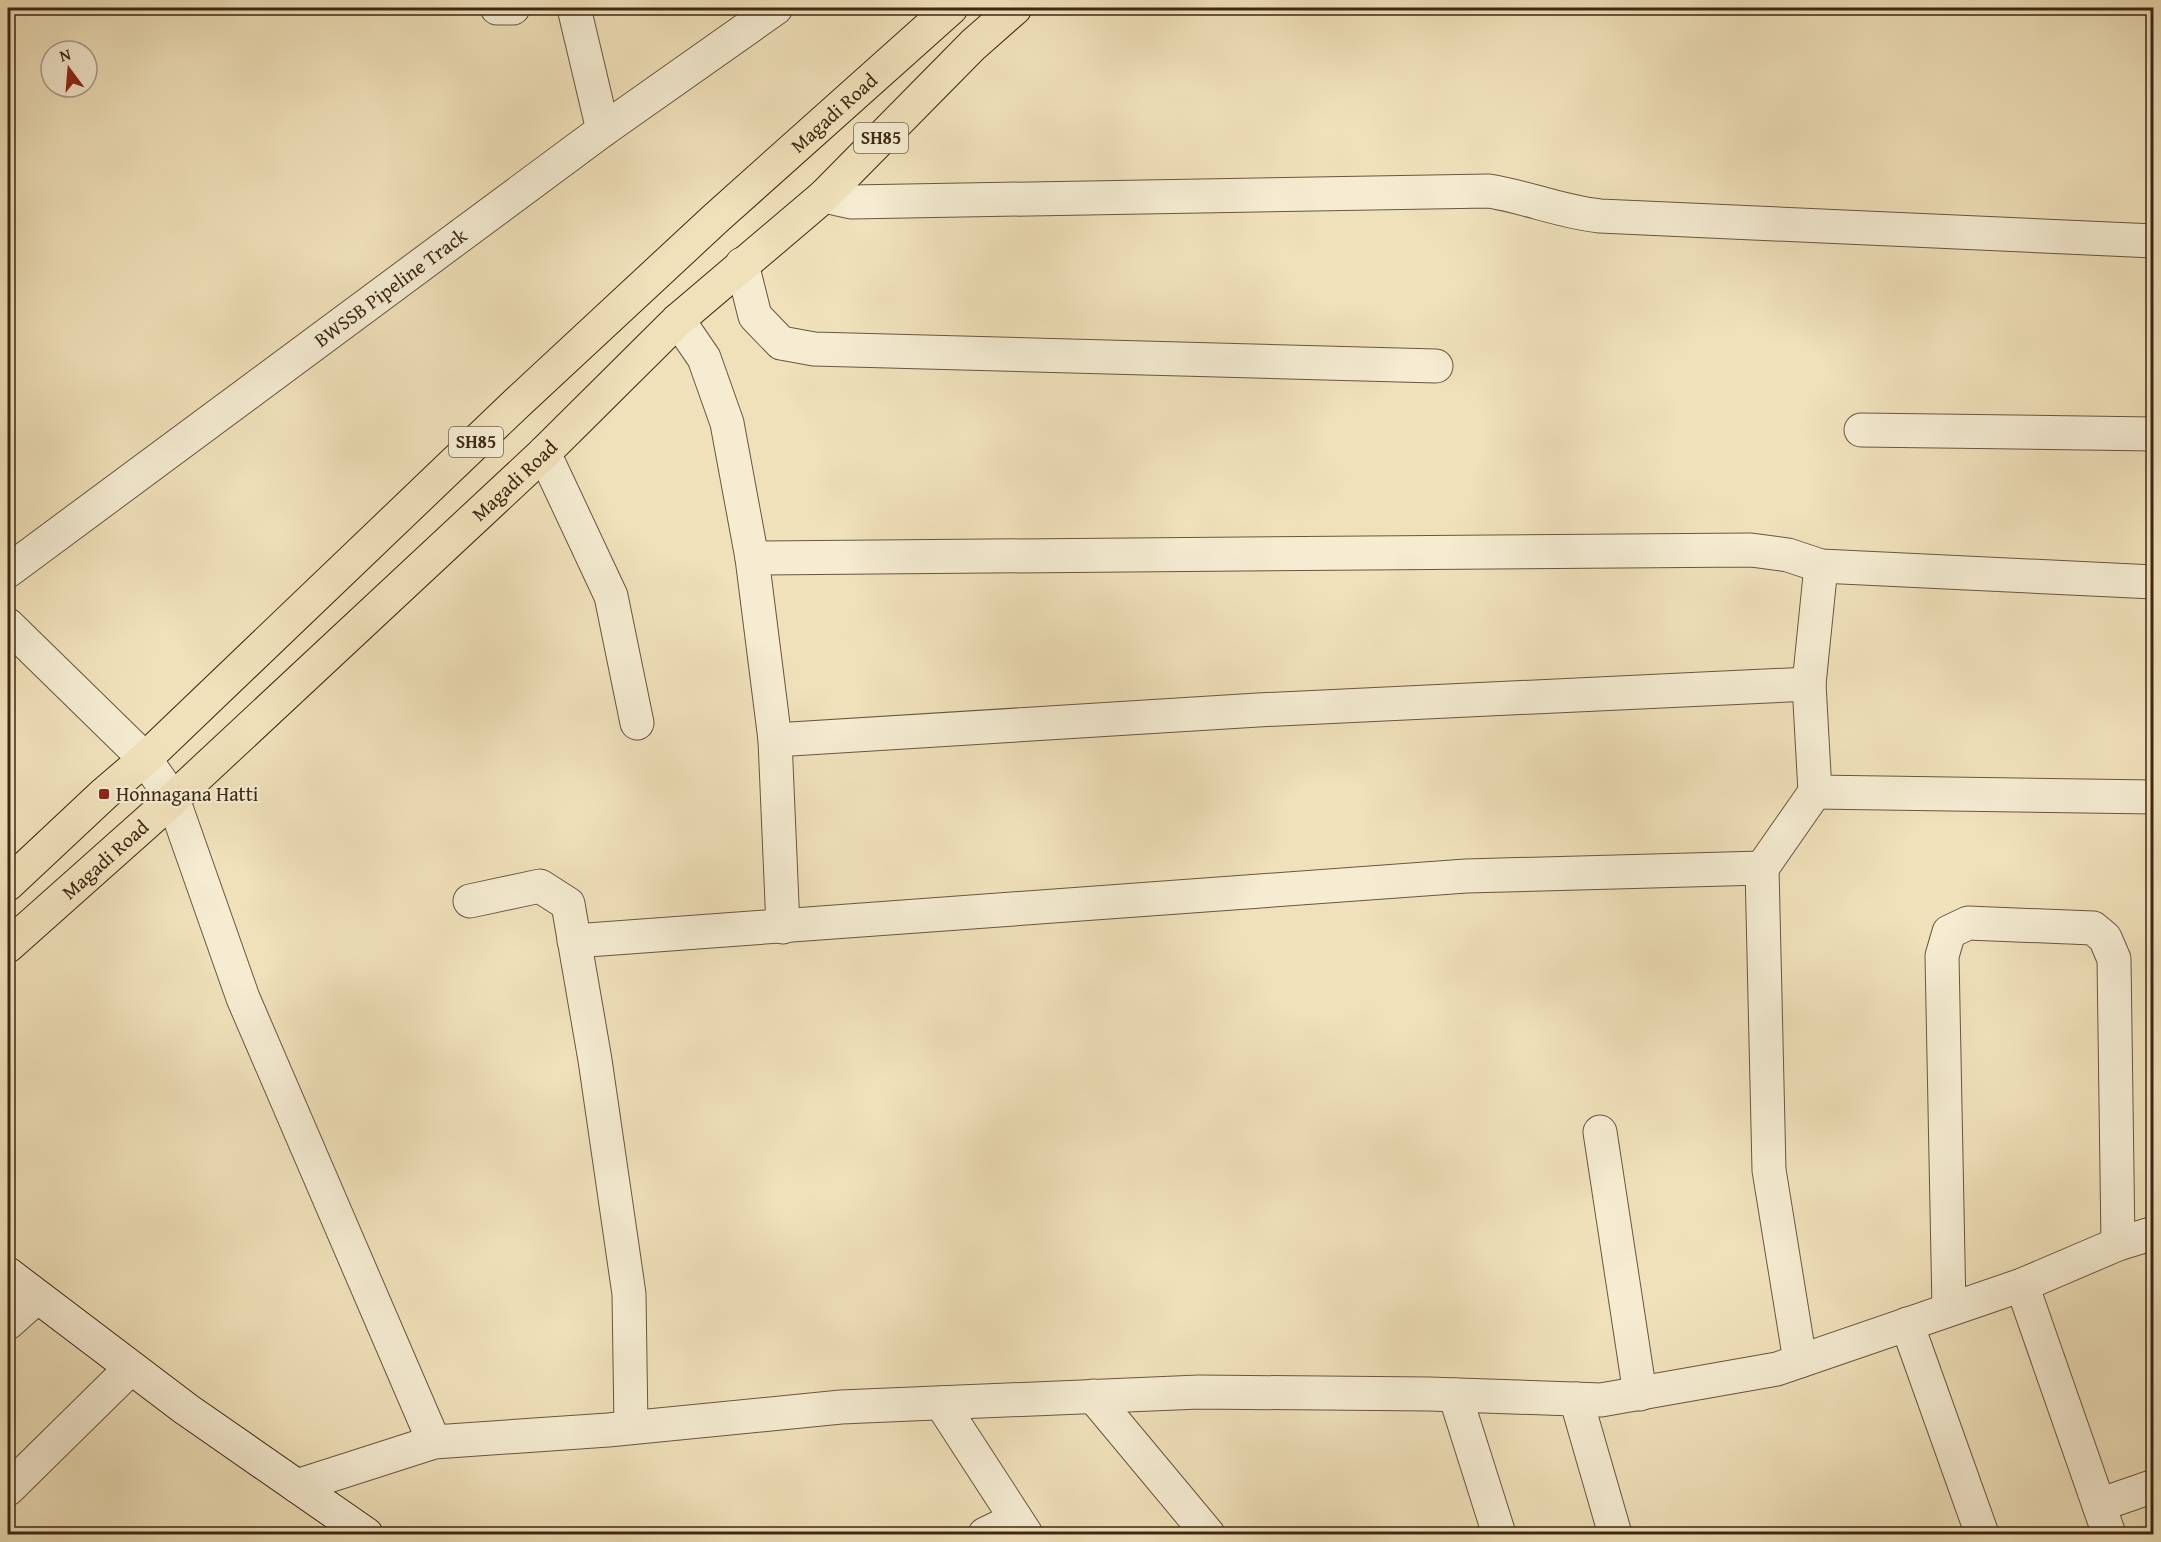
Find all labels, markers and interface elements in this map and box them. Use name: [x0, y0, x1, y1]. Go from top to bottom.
north arrow: [39, 39, 99, 99]
text: N: [56, 41, 74, 68]
street label: Magadi Road: [784, 65, 884, 159]
road number: SH85: [854, 123, 908, 153]
street label: BWSSB Pipeline Track: [308, 220, 473, 354]
road number: SH85: [449, 427, 503, 457]
street label: Magadi Road: [465, 433, 564, 527]
place label: Honnagana Hatti: [116, 779, 259, 808]
marker: Honnagana Hatti: [97, 787, 111, 801]
street label: Magadi Road: [55, 812, 155, 906]

